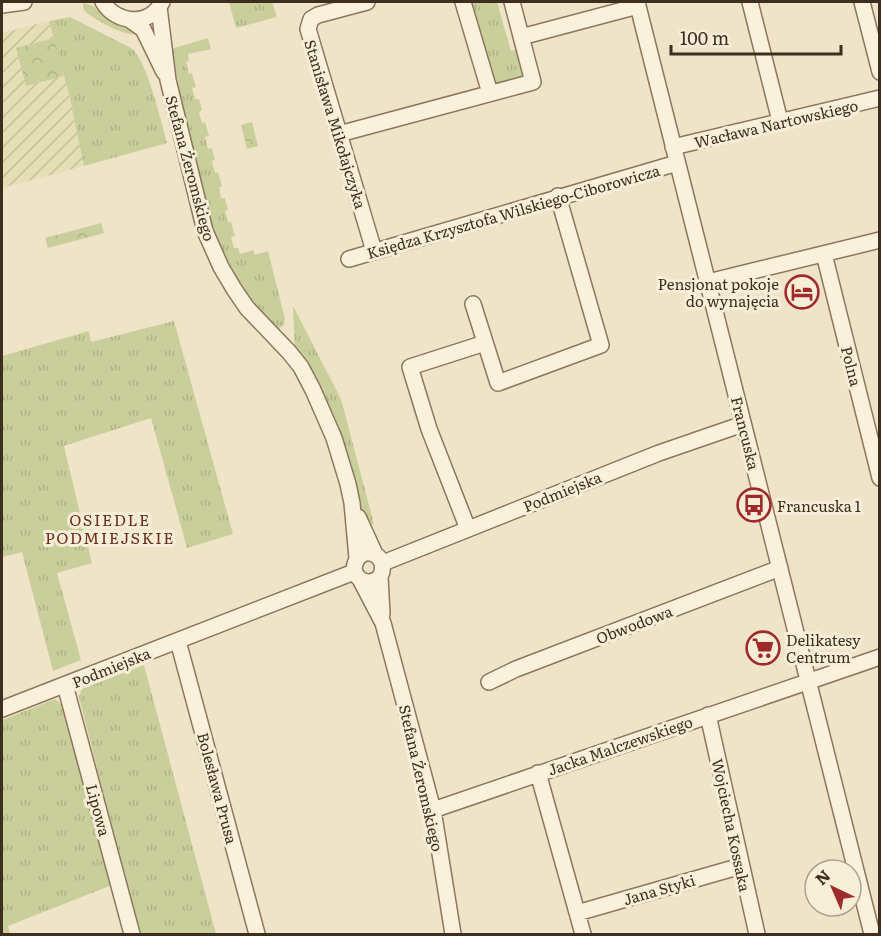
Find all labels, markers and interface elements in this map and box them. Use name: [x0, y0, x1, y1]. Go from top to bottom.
scale bar: [671, 18, 840, 56]
text: 100 m: [680, 24, 729, 51]
street label: Stanisława Mikołajczyka: [299, 37, 373, 212]
street label: Stefana Żeromskiego: [160, 92, 222, 244]
street label: Wacława Nartowskiego: [692, 93, 861, 153]
street label: Księdza Krzysztofa Wilskiego-Ciborowicza: [364, 158, 663, 264]
place label: Pensjonat pokoje do wynajęcia: [658, 272, 780, 312]
hotel icon: Pensjonat pokoje do wynajęcia: [784, 274, 820, 310]
street label: Polna: [836, 344, 868, 389]
street label: Francuska: [726, 394, 766, 473]
street label: Podmiejska: [519, 464, 606, 517]
bus stop icon: Francuska 1: [736, 487, 772, 523]
place label: Francuska 1: [777, 494, 861, 517]
district label: OSIEDLE PODMIEJSKIE: [45, 507, 175, 549]
street label: Obwodowa: [592, 599, 676, 649]
place label: Delikatesy Centrum: [786, 628, 861, 668]
supermarket icon: Delikatesy Centrum: [745, 630, 781, 666]
street label: Podmiejska: [68, 640, 155, 693]
street label: Stefana Żeromskiego: [394, 702, 450, 854]
street label: Jacka Malczewskiego: [544, 709, 696, 781]
street label: Bolesława Prusa: [192, 730, 244, 847]
street label: Wojciecha Kossaka: [707, 756, 758, 895]
street label: Lipowa: [81, 781, 117, 840]
north arrow: [803, 858, 863, 918]
text: N: [809, 863, 835, 890]
street label: Jana Styki: [620, 868, 698, 910]

